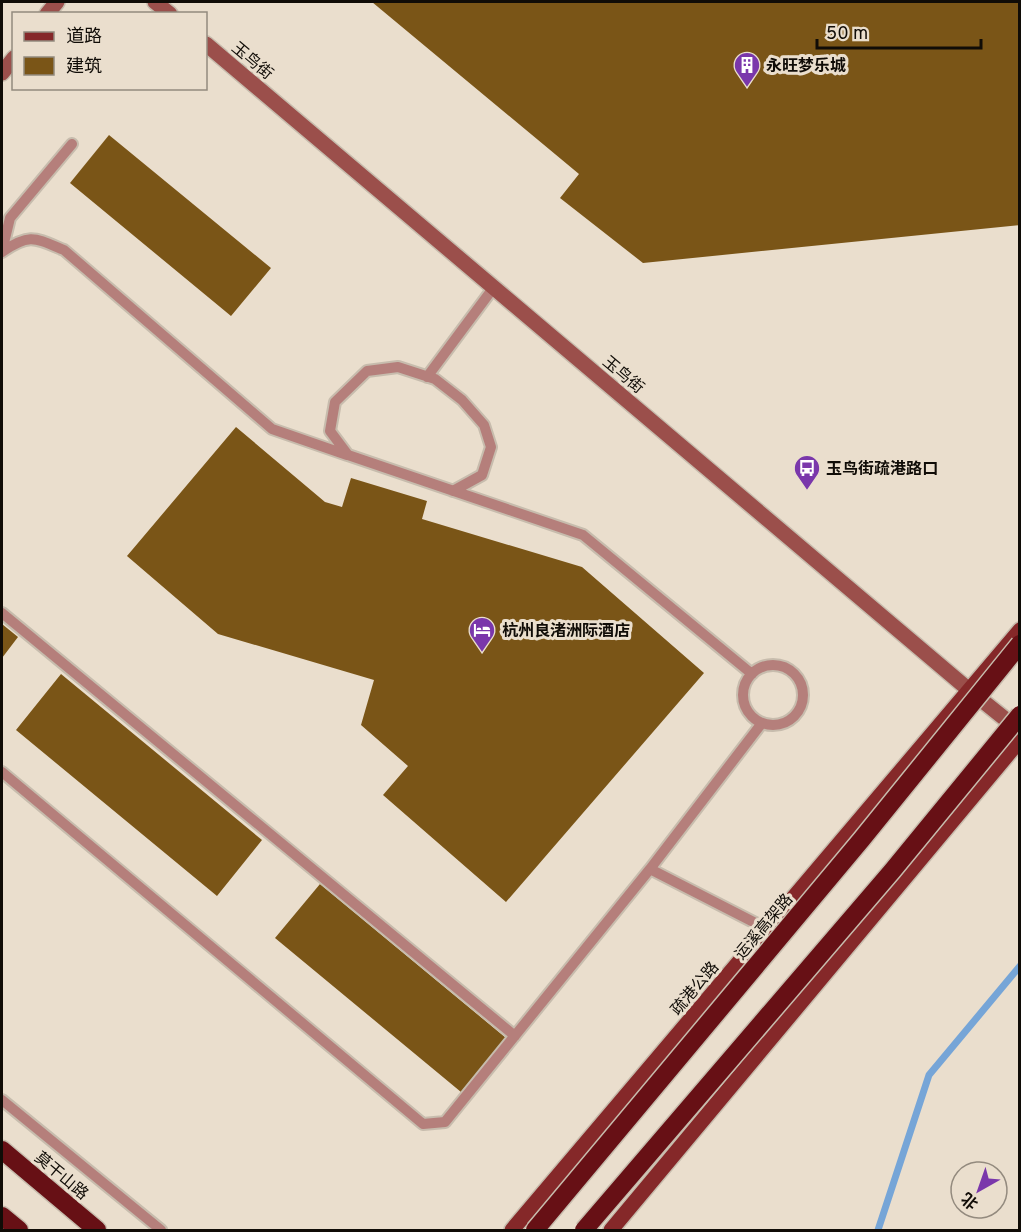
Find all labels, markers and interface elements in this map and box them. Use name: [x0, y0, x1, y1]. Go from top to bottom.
legend: [12, 12, 207, 90]
scale bar: [817, 12, 980, 50]
text: 50 m: [826, 23, 868, 46]
text: 道路: [66, 26, 102, 49]
street label: 玉鸟街: [227, 38, 277, 85]
building icon: 永旺梦乐城: [732, 50, 762, 88]
text: 建筑: [66, 56, 102, 79]
place label: 永旺梦乐城: [766, 56, 846, 77]
street label: 玉鸟街: [598, 352, 648, 399]
bus stop icon: 玉鸟街疏港路口: [792, 453, 822, 491]
place label: 玉鸟街疏港路口: [826, 459, 938, 480]
hotel icon: 杭州良渚洲际酒店: [467, 615, 497, 653]
place label: 杭州良渚洲际酒店: [502, 621, 630, 642]
street label: 运溪高架路: [731, 890, 798, 964]
street label: 疏港公路: [667, 958, 724, 1020]
street label: 莫干山路: [30, 1148, 92, 1205]
north arrow: [949, 1160, 1009, 1220]
text: 北: [958, 1187, 983, 1213]

